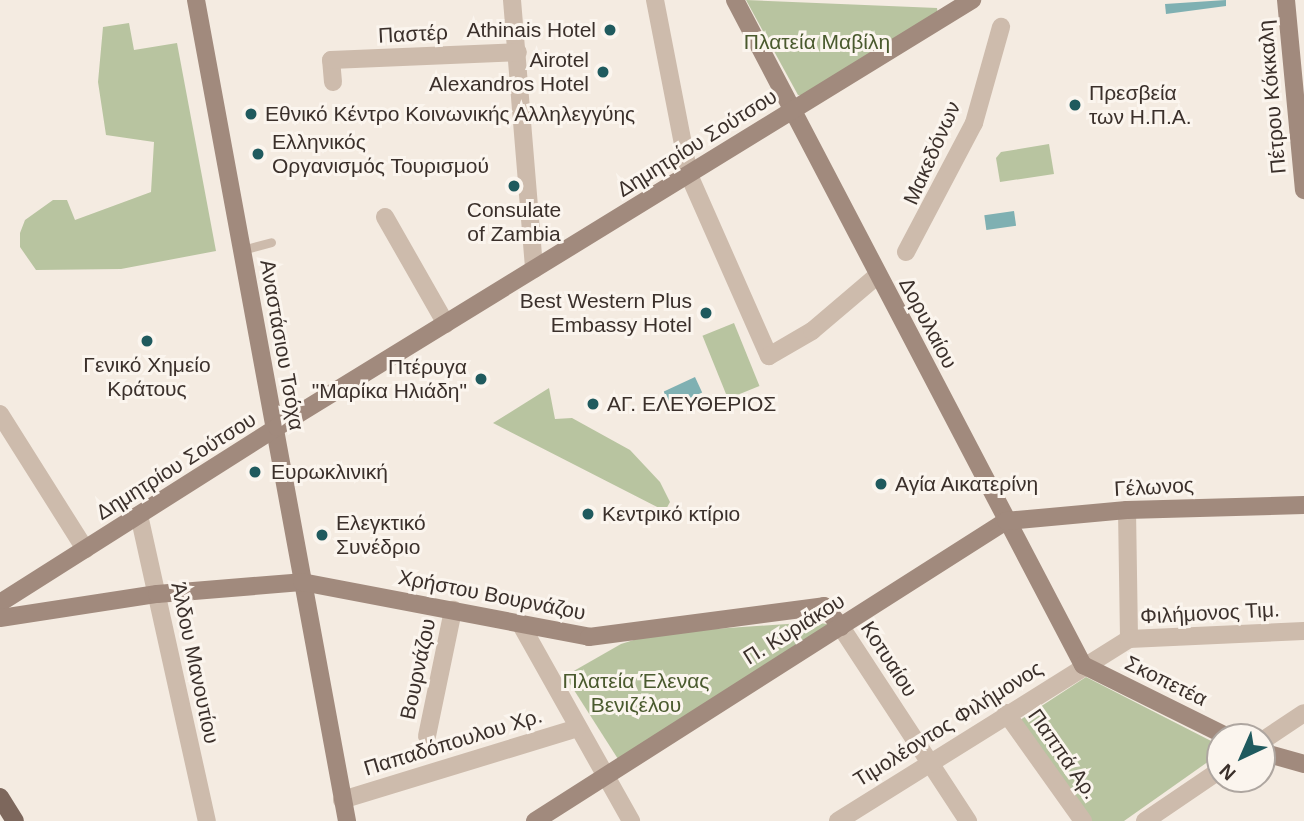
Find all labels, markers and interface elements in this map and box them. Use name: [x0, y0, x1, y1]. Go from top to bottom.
place label: Athinais Hotel: [466, 17, 596, 43]
street label: Πέτρου Κόκκαλη: [1253, 19, 1291, 175]
street label: Παστέρ: [377, 20, 449, 48]
marker: Athinais Hotel: [602, 22, 618, 38]
park label: Πλατεία Μαβίλη: [744, 29, 890, 55]
place label: Airotel Alexandros Hotel: [429, 47, 589, 97]
marker: Airotel Alexandros Hotel: [595, 64, 611, 80]
place label: Πρεσβεία των Η.Π.Α.: [1089, 80, 1192, 130]
street label: Δημητρίου Σούτσου: [612, 84, 782, 202]
marker: Πρεσβεία των Η.Π.Α.: [1067, 97, 1083, 113]
street label: Μακεδόνων: [898, 98, 966, 208]
place label: Εθνικό Κέντρο Κοινωνικής Αλληλεγγύης: [265, 101, 636, 127]
marker: Εθνικό Κέντρο Κοινωνικής Αλληλεγγύης: [243, 106, 259, 122]
place label: Ελληνικός Οργανισμός Τουρισμού: [272, 129, 489, 179]
marker: Ελληνικός Οργανισμός Τουρισμού: [250, 146, 266, 162]
marker: Consulate of Zambia: [506, 178, 522, 194]
place label: Consulate of Zambia: [467, 197, 561, 247]
street label: Αναστάσιου Τσόχα: [255, 258, 309, 432]
street label: Δορυλαίου: [894, 273, 962, 373]
place label: Best Western Plus Embassy Hotel: [520, 288, 692, 338]
marker: Best Western Plus Embassy Hotel: [698, 305, 714, 321]
marker: Γενικό Χημείο Κράτους: [139, 333, 155, 349]
place label: Γενικό Χημείο Κράτους: [83, 352, 211, 402]
place label: Πτέρυγα "Μαρίκα Ηλιάδη": [312, 354, 467, 404]
marker: Πτέρυγα "Μαρίκα Ηλιάδη": [473, 371, 489, 387]
place label: ΑΓ. ΕΛΕΥΘΕΡΙΟΣ: [607, 391, 776, 417]
marker: ΑΓ. ΕΛΕΥΘΕΡΙΟΣ: [585, 396, 601, 412]
street label: Δημητρίου Σούτσου: [91, 407, 261, 525]
place label: Ευρωκλινική: [271, 459, 388, 485]
marker: Ευρωκλινική: [245, 462, 265, 482]
place label: Αγία Αικατερίνη: [895, 471, 1039, 497]
street label: Γέλωνος: [1113, 472, 1195, 502]
marker: Αγία Αικατερίνη: [873, 476, 889, 492]
place label: Κεντρικό κτίριο: [602, 501, 740, 527]
marker: Κεντρικό κτίριο: [580, 506, 596, 522]
place label: Ελεγκτικό Συνέδριο: [336, 510, 426, 560]
marker: Ελεγκτικό Συνέδριο: [314, 527, 330, 543]
street label: Χρήστου Βουρνάζου: [396, 564, 588, 626]
street label: Άλδου Μανουτίου: [166, 580, 224, 746]
street label: Π. Κυριάκου: [739, 588, 849, 670]
street label: Φιλήμονος Τιμ.: [1139, 597, 1281, 629]
street label: Βουρνάζου: [395, 616, 441, 722]
street label: Κοτυαίου: [855, 617, 923, 701]
street label: Σκοπετέα: [1121, 650, 1211, 712]
street label: Τιμoλέοντος Φιλήμονος: [849, 656, 1047, 792]
park label: Πλατεία Έλενας Βενιζέλου: [563, 668, 709, 718]
street label: Παπαδόπουλου Χρ.: [361, 703, 545, 781]
street label: Παππά Αρ.: [1022, 703, 1104, 805]
north arrow: [1206, 723, 1276, 793]
text: N: [1215, 760, 1240, 784]

